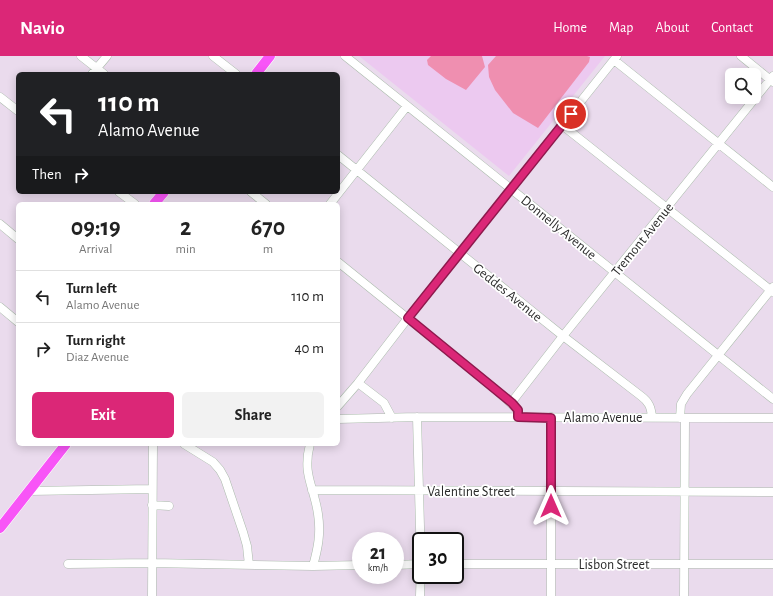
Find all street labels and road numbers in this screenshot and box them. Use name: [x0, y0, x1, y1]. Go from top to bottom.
street label: Donnelly Avenue: [518, 193, 599, 262]
street label: Tremont Avenue: [609, 200, 676, 279]
street label: Geddes Avenue: [470, 261, 544, 325]
street label: Alamo Avenue: [563, 411, 643, 425]
street label: Valentine Street: [427, 485, 515, 499]
street label: Lisbon Street: [579, 558, 650, 572]

